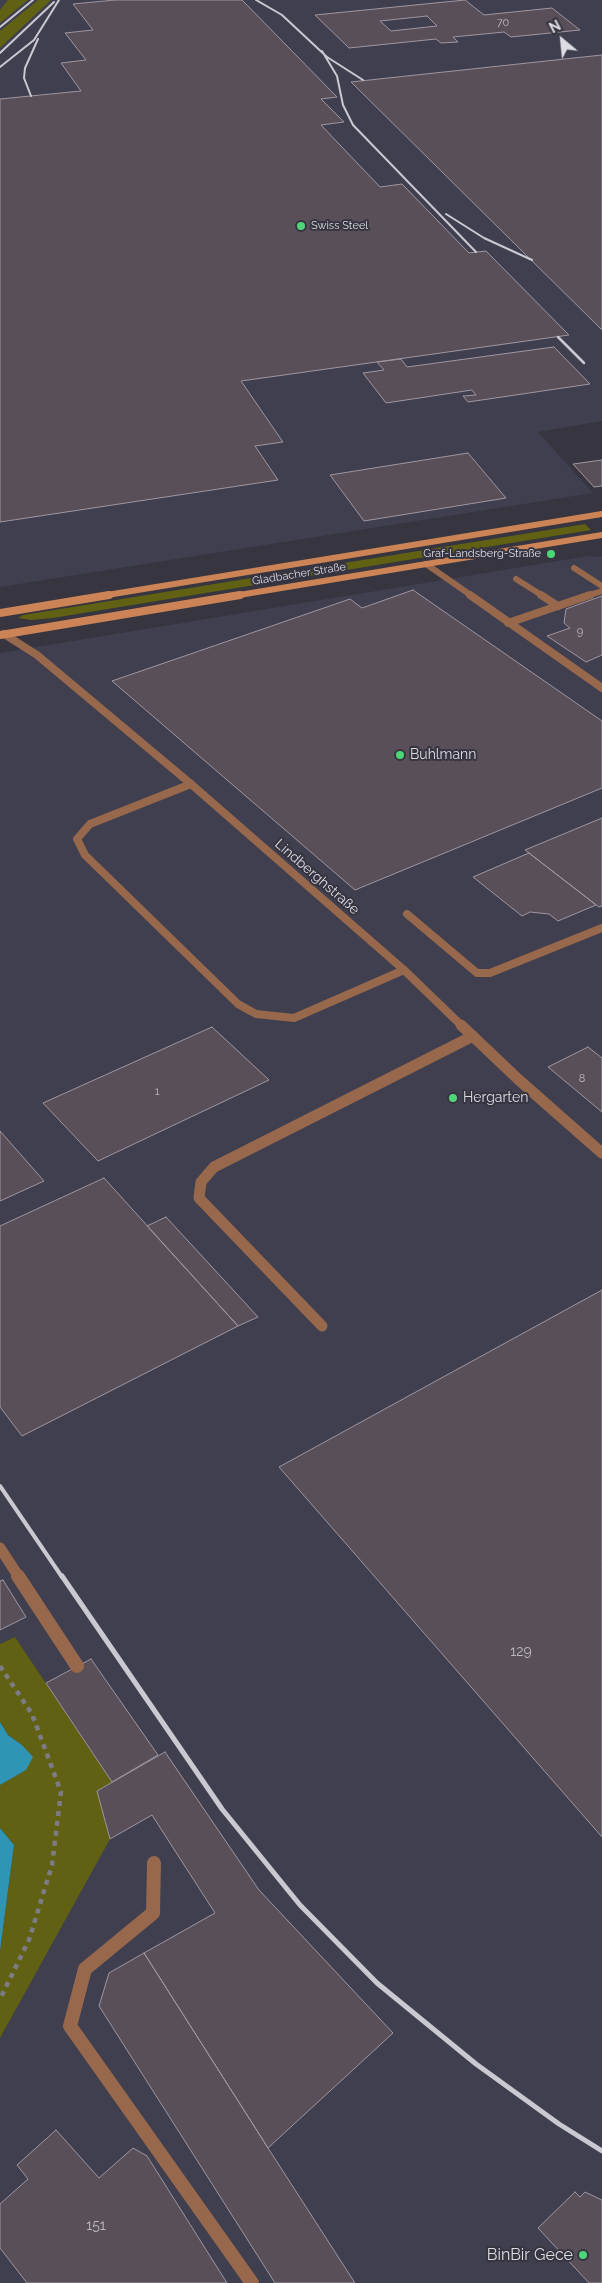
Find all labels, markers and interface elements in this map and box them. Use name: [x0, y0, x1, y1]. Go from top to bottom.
north arrow: [537, 15, 587, 65]
house number: 70: [497, 16, 509, 30]
text: N: [546, 17, 563, 36]
place label: Swiss Steel: [311, 219, 368, 233]
marker: Swiss Steel: [295, 220, 307, 232]
place label: Graf-Landsberg-Straße: [423, 547, 541, 561]
marker: Graf-Landsberg-Straße: [545, 548, 557, 560]
street label: Gladbacher Straße: [251, 560, 347, 588]
house number: 9: [577, 625, 583, 639]
place label: Buhlmann: [410, 747, 476, 763]
marker: Buhlmann: [394, 749, 406, 761]
street label: Lindberghstraße: [271, 836, 363, 918]
house number: 8: [579, 1072, 585, 1086]
house number: 1: [155, 1085, 159, 1099]
place label: Hergarten: [463, 1090, 528, 1106]
marker: Hergarten: [447, 1092, 459, 1104]
house number: 129: [510, 1644, 532, 1660]
house number: 151: [86, 2218, 106, 2234]
place label: BinBir Gece: [487, 2245, 573, 2265]
marker: BinBir Gece: [577, 2249, 589, 2261]

